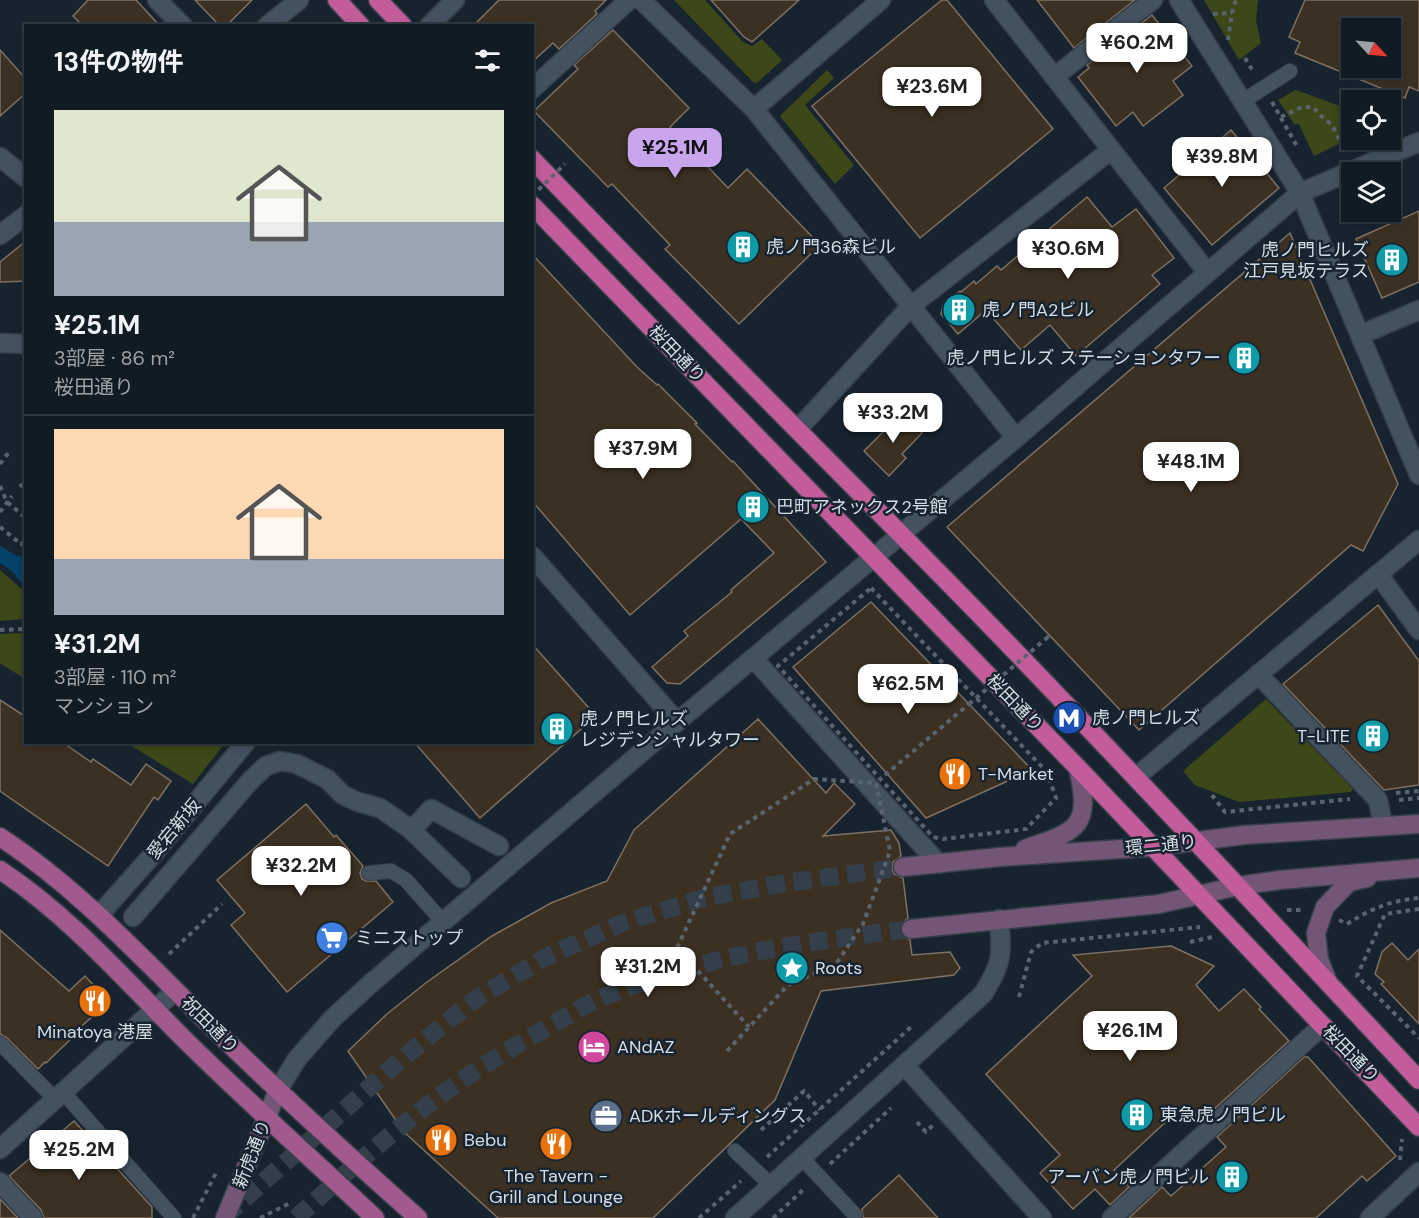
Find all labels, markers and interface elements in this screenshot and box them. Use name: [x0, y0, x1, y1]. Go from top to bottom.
north arrow: [1341, 18, 1401, 78]
map controls: [1341, 18, 1401, 222]
pin: ¥60.2M: [1088, 23, 1186, 74]
text: ¥60.2M: [1100, 29, 1174, 55]
icon: filters: [471, 44, 504, 77]
text: 13件の物件: [54, 45, 183, 79]
pin: ¥23.6M: [883, 67, 981, 118]
text: ¥23.6M: [896, 73, 968, 99]
button: locate: [1341, 90, 1401, 150]
pin: ¥25.1M: [626, 128, 724, 179]
text: ¥25.1M: [642, 134, 708, 160]
pin: ¥39.8M: [1173, 137, 1271, 188]
text: ¥39.8M: [1186, 143, 1258, 169]
icon: home: [225, 149, 333, 257]
button: layers: [1341, 162, 1401, 222]
building icon: 虎ノ門36森ビル: [725, 229, 761, 265]
pin: ¥30.6M: [1019, 229, 1117, 280]
place label: 虎ノ門36森ビル: [766, 235, 896, 259]
text: ¥30.6M: [1031, 235, 1105, 261]
place label: 虎ノ門ヒルズ 江戸見坂テラス: [1243, 238, 1369, 283]
building icon: 虎ノ門ヒルズ 江戸見坂テラス: [1374, 242, 1410, 278]
building icon: 虎ノ門A2ビル: [941, 292, 977, 328]
place label: 虎ノ門A2ビル: [982, 298, 1094, 322]
text: ¥25.1M: [54, 308, 140, 342]
street label: 桜田通り: [643, 320, 711, 388]
building icon: 虎ノ門ヒルズ ステーションタワー: [1226, 340, 1262, 376]
text: 3部屋 · 86 m²: [54, 345, 175, 371]
place label: 虎ノ門ヒルズ ステーションタワー: [947, 346, 1221, 370]
text: 桜田通り: [54, 374, 134, 400]
pin: ¥33.2M: [844, 393, 942, 444]
text: ¥33.2M: [857, 399, 929, 425]
pin: ¥37.9M: [594, 429, 692, 480]
text: ¥37.9M: [608, 435, 678, 461]
pin: ¥48.1M: [1142, 442, 1240, 493]
text: ¥48.1M: [1157, 448, 1225, 474]
icon: home: [225, 468, 333, 576]
building icon: 巴町アネックス2号館: [735, 489, 771, 525]
place label: 巴町アネックス2号館: [776, 495, 948, 519]
text: ¥31.2M: [54, 627, 140, 661]
text: 3部屋 · 110 m²: [54, 664, 176, 690]
pin: ¥62.5M: [859, 664, 957, 715]
street label: 桜田通り: [981, 669, 1049, 737]
text: ¥62.5M: [872, 670, 944, 696]
text: マンション: [54, 693, 154, 719]
metro station icon: 虎ノ門ヒルズ: [1051, 700, 1087, 736]
place label: 虎ノ門ヒルズ: [1092, 706, 1200, 730]
place label: 虎ノ門ヒルズ レジデンシャルタワー: [580, 707, 760, 752]
building icon: 虎ノ門ヒルズ レジデンシャルタワー: [539, 711, 575, 747]
building icon: T-LITE: [1355, 718, 1391, 754]
place label: T-LITE: [1297, 724, 1350, 748]
restaurant icon: T-Market: [937, 756, 973, 792]
place label: T-Market: [978, 762, 1054, 786]
street label: 愛宕新坂: [142, 794, 206, 864]
street label: 環二通り: [1124, 829, 1198, 861]
pin: ¥32.2M: [252, 846, 350, 897]
text: ¥32.2M: [266, 852, 336, 878]
supermarket icon: ミニストップ: [314, 920, 350, 956]
place label: ミニストップ: [355, 926, 463, 950]
pin: ¥31.2M: [599, 947, 697, 998]
place icon: Roots: [774, 950, 810, 986]
text: ¥31.2M: [615, 953, 681, 979]
place label: Roots: [815, 956, 862, 980]
restaurant icon: Minatoya 港屋: [77, 983, 113, 1019]
street label: 祝田通り: [176, 991, 244, 1059]
pin: ¥26.1M: [1081, 1011, 1179, 1062]
text: ¥26.1M: [1097, 1017, 1163, 1043]
place label: Minatoya 港屋: [37, 1020, 153, 1044]
street label: 桜田通り: [1317, 1020, 1385, 1088]
hotel icon: ANdAZ: [576, 1029, 612, 1065]
place label: ANdAZ: [617, 1035, 674, 1059]
building icon: 東急虎ノ門ビル: [1119, 1097, 1155, 1133]
office icon: ADKホールディングス: [588, 1098, 624, 1134]
place label: 東急虎ノ門ビル: [1160, 1103, 1286, 1127]
place label: ADKホールディングス: [629, 1104, 807, 1128]
street label: 新虎通り: [227, 1116, 277, 1192]
restaurant icon: Bebu: [423, 1122, 459, 1158]
restaurant icon: The Tavern - Grill and Lounge: [538, 1126, 574, 1162]
place label: Bebu: [464, 1128, 507, 1152]
pin: ¥25.2M: [30, 1130, 128, 1181]
text: ¥25.2M: [43, 1136, 115, 1162]
building icon: アーバン虎ノ門ビル: [1214, 1159, 1250, 1195]
place label: The Tavern - Grill and Lounge: [489, 1164, 623, 1209]
place label: アーバン虎ノ門ビル: [1047, 1165, 1209, 1189]

